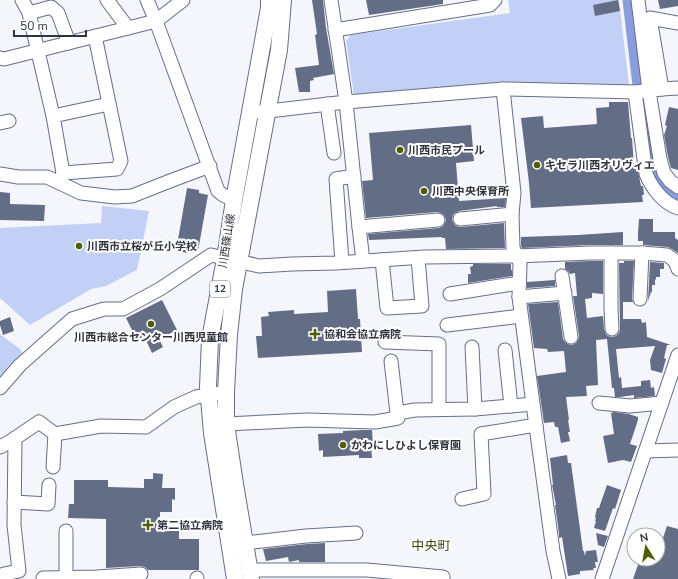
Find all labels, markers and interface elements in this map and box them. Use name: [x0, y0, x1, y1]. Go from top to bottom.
scale bar: [14, 12, 86, 38]
text: 50 m: [20, 18, 48, 34]
place label: 川西市民プール: [408, 143, 485, 158]
marker: 川西市民プール: [395, 145, 405, 155]
place label: キセラ川西オリヴィエ: [545, 158, 655, 173]
marker: キセラ川西オリヴィエ: [532, 160, 542, 170]
place label: 川西中央保育所: [432, 184, 509, 199]
marker: 川西中央保育所: [419, 186, 429, 196]
street label: 川西篠山線: [215, 213, 239, 269]
place label: 川西市立桜が丘小学校: [87, 239, 197, 254]
marker: 川西市立桜が丘小学校: [74, 241, 84, 251]
road number: 12: [210, 281, 230, 297]
marker: 川西市総合センター川西児童館: [146, 319, 156, 329]
place label: 協和会協立病院: [324, 327, 401, 342]
marker: 協和会協立病院: [309, 328, 321, 340]
place label: 川西市総合センター川西児童館: [74, 330, 228, 345]
place label: かわにしひよし保育園: [351, 438, 461, 453]
marker: かわにしひよし保育園: [338, 440, 348, 450]
place label: 第二協立病院: [157, 518, 223, 533]
marker: 第二協立病院: [142, 519, 154, 531]
north arrow: [626, 527, 666, 567]
text: N: [639, 530, 650, 546]
district label: 中央町: [411, 537, 451, 555]

